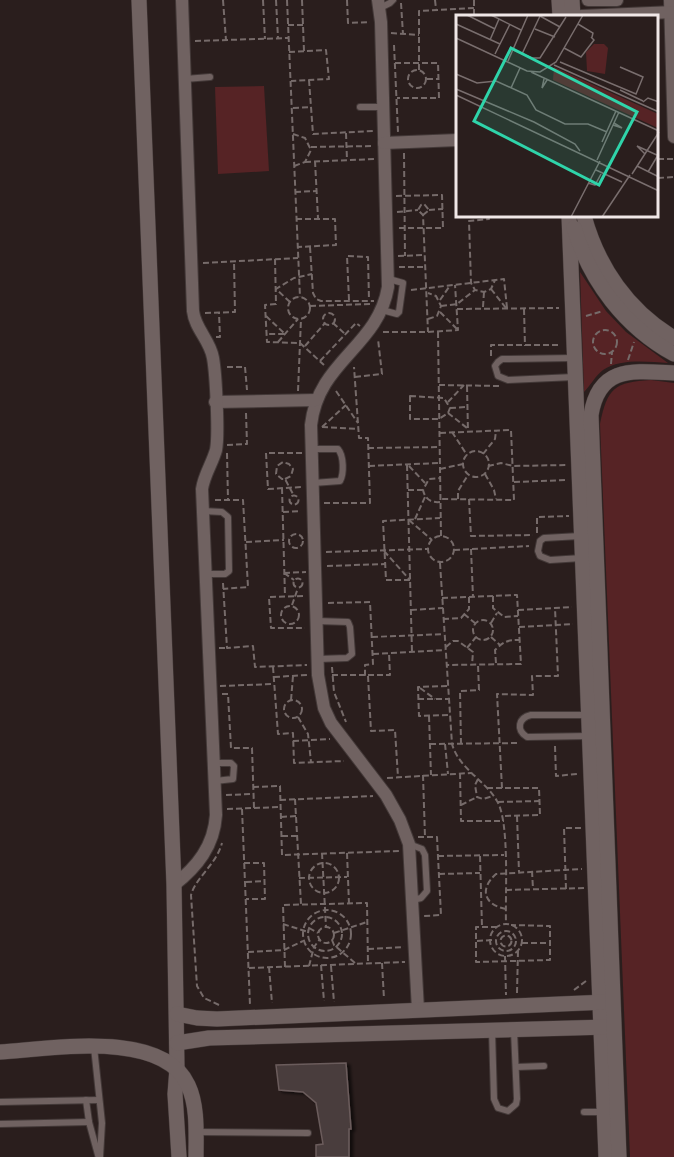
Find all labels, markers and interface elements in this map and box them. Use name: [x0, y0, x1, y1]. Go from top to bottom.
inset map: [456, 15, 659, 218]

